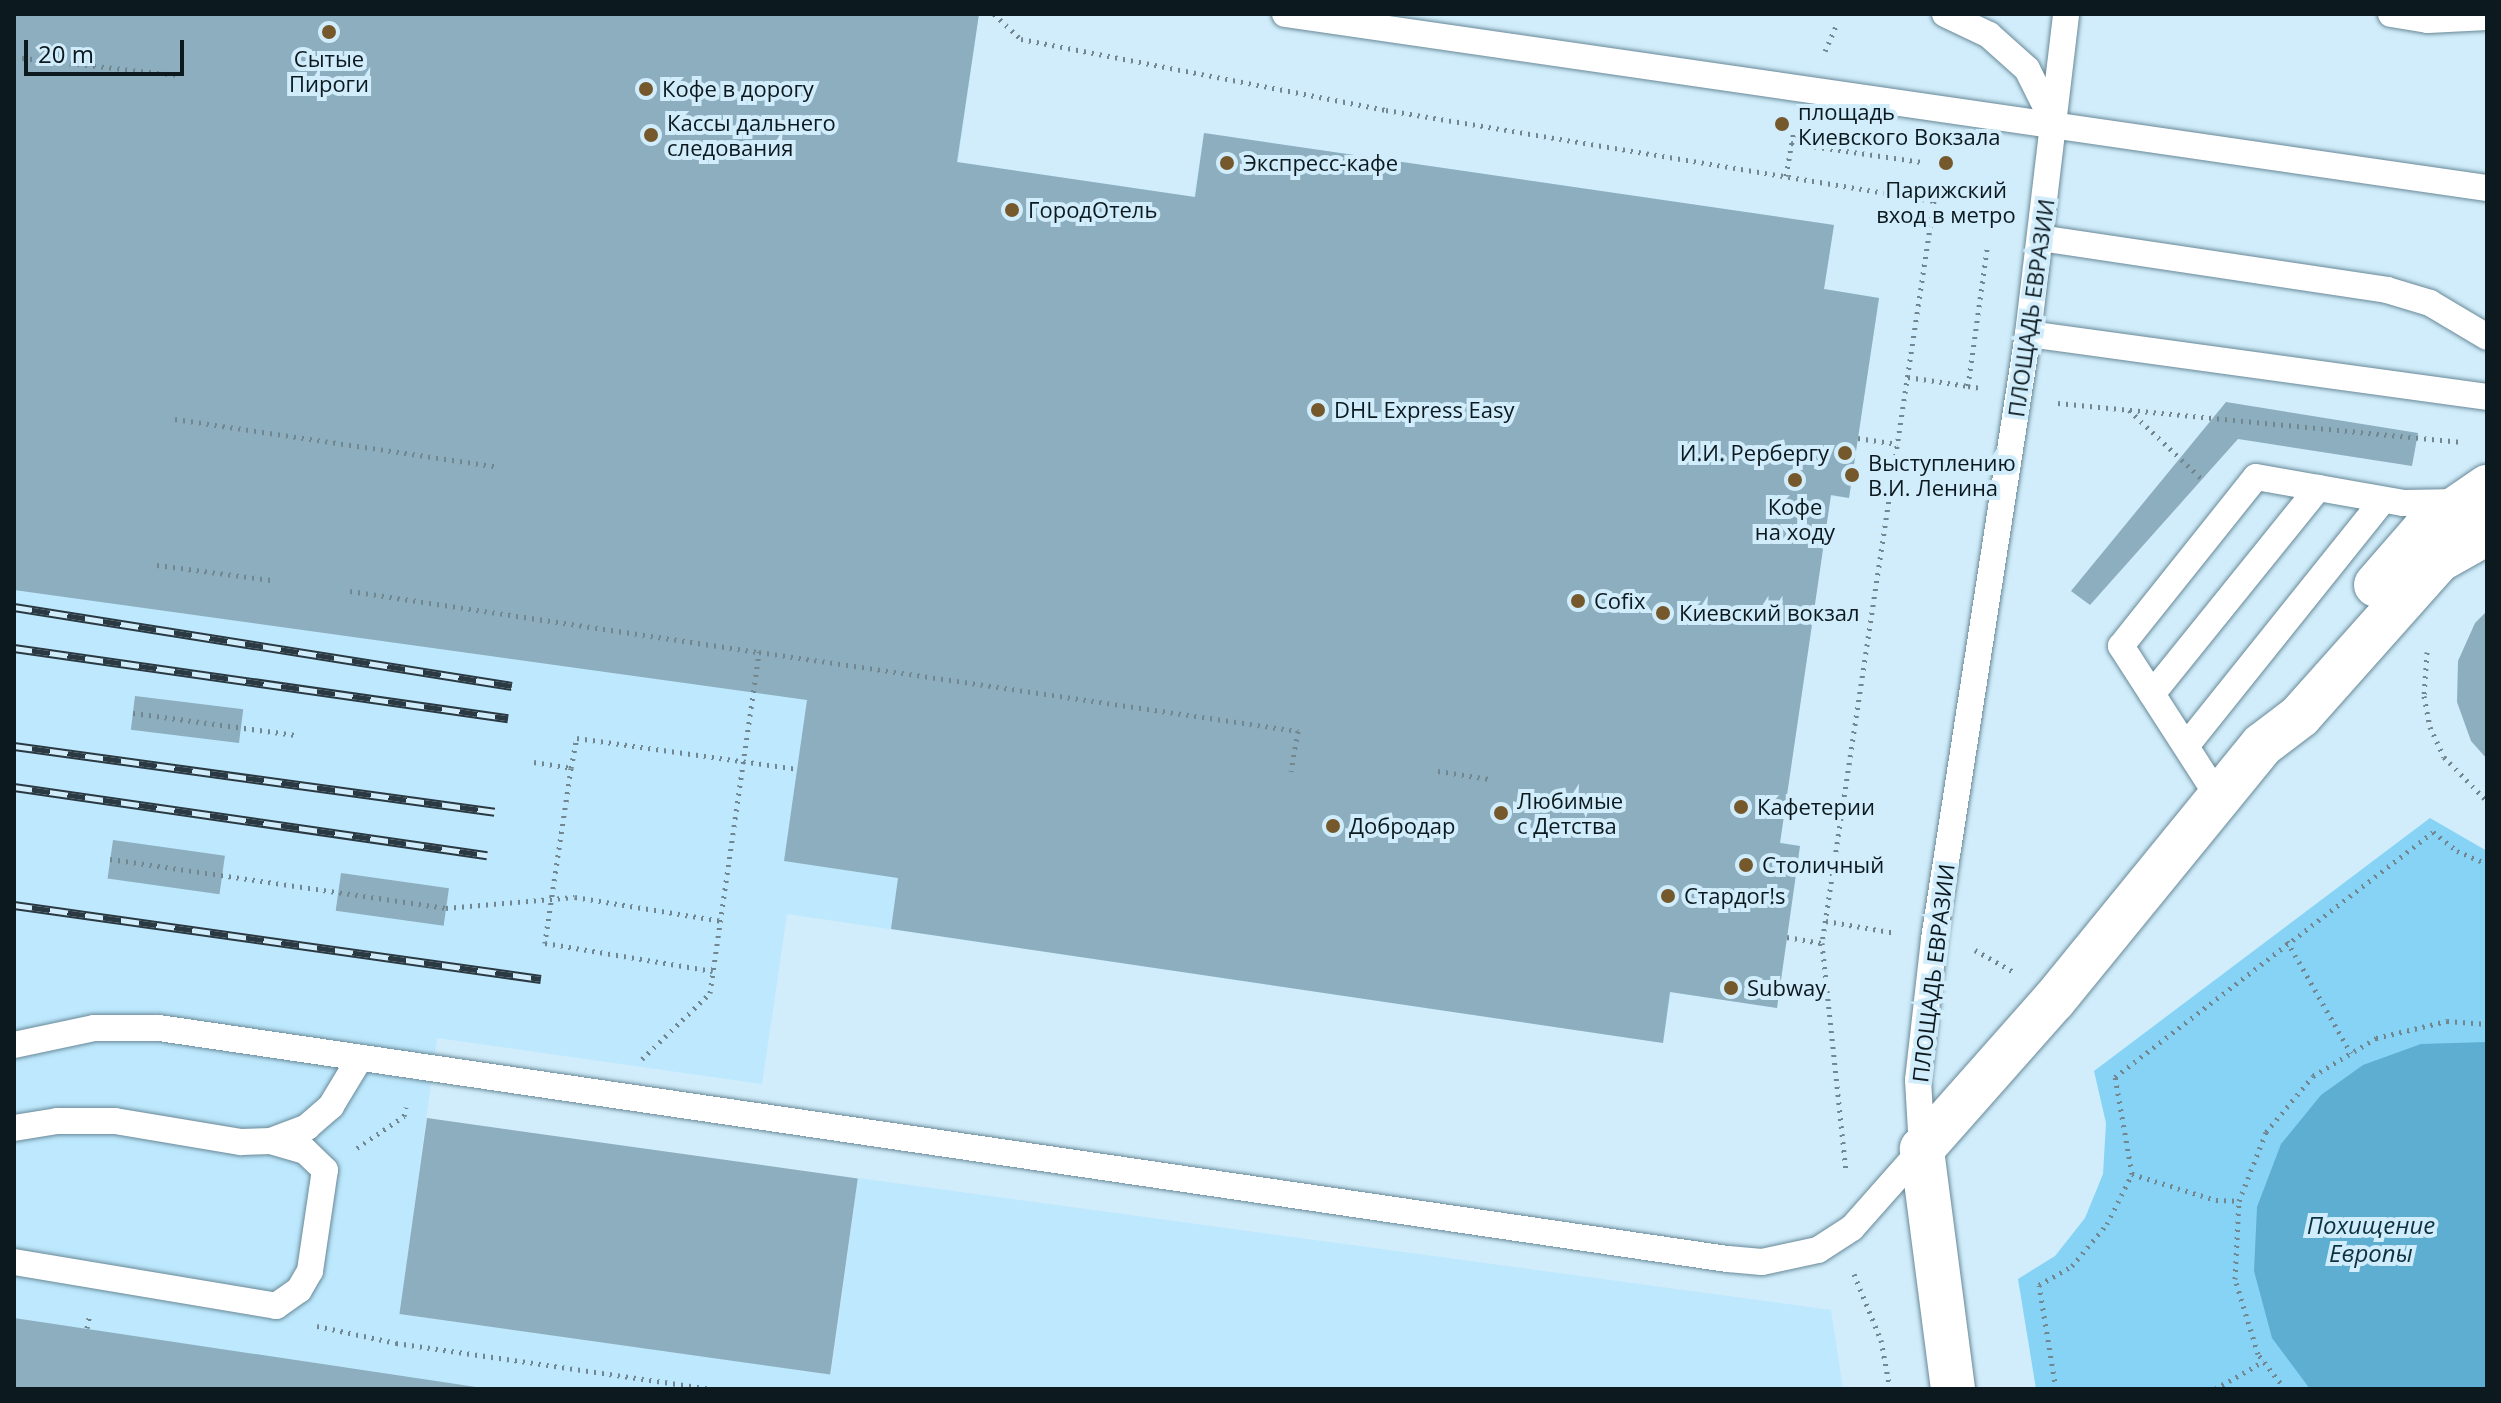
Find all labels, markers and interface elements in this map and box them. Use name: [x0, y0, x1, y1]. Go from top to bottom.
marker: Сытые Пироги: [320, 23, 338, 41]
scale bar: [28, 24, 188, 74]
text: 20 m: [38, 37, 94, 70]
place label: Сытые Пироги: [289, 45, 369, 96]
place label: Кофе в дорогу: [662, 76, 814, 102]
marker: Кофе в дорогу: [637, 80, 655, 98]
place label: площадь Киевского Вокзала: [1798, 98, 2000, 150]
place label: Кассы дальнего следования: [667, 109, 836, 160]
marker: площадь Киевского Вокзала: [1773, 115, 1791, 133]
marker: Кассы дальнего следования: [642, 126, 660, 144]
place label: Экспресс-кафе: [1243, 150, 1398, 176]
marker: Экспресс-кафе: [1218, 154, 1236, 172]
marker: Парижский вход в метро: [1937, 154, 1955, 172]
place label: Парижский вход в метро: [1876, 176, 2016, 228]
place label: ГородОтель: [1028, 197, 1157, 223]
street label: ПЛОЩАДЬ ЕВРАЗИИ: [2003, 197, 2059, 419]
marker: ГородОтель: [1003, 201, 1021, 219]
place label: DHL Express Easy: [1334, 397, 1515, 423]
marker: DHL Express Easy: [1309, 401, 1327, 419]
place label: И.И. Рербергу: [1680, 440, 1829, 466]
marker: И.И. Рербергу: [1836, 444, 1854, 462]
place label: Выступлению В.И. Ленина: [1868, 449, 2016, 500]
marker: Выступлению В.И. Ленина: [1843, 466, 1861, 484]
marker: Кофе на ходу: [1786, 471, 1804, 489]
place label: Кофе на ходу: [1755, 493, 1835, 544]
place label: Cofix: [1594, 588, 1646, 614]
marker: Cofix: [1569, 592, 1587, 610]
place label: Киевский вокзал: [1679, 600, 1860, 626]
marker: Киевский вокзал: [1654, 604, 1672, 622]
place label: Любимые с Детства: [1517, 787, 1623, 838]
place label: Кафетерии: [1757, 794, 1875, 820]
marker: Кафетерии: [1732, 798, 1750, 816]
marker: Любимые с Детства: [1492, 804, 1510, 822]
place label: Добродар: [1349, 813, 1455, 839]
marker: Добродар: [1324, 817, 1342, 835]
place label: Столичный: [1762, 852, 1884, 878]
marker: Столичный: [1737, 856, 1755, 874]
street label: ПЛОЩАДЬ ЕВРАЗИИ: [1907, 862, 1959, 1084]
place label: Стардог!s: [1684, 883, 1786, 909]
marker: Стардог!s: [1659, 887, 1677, 905]
place label: Subway: [1747, 975, 1826, 1001]
marker: Subway: [1722, 979, 1740, 997]
water label: Похищение Европы: [2307, 1211, 2435, 1267]

